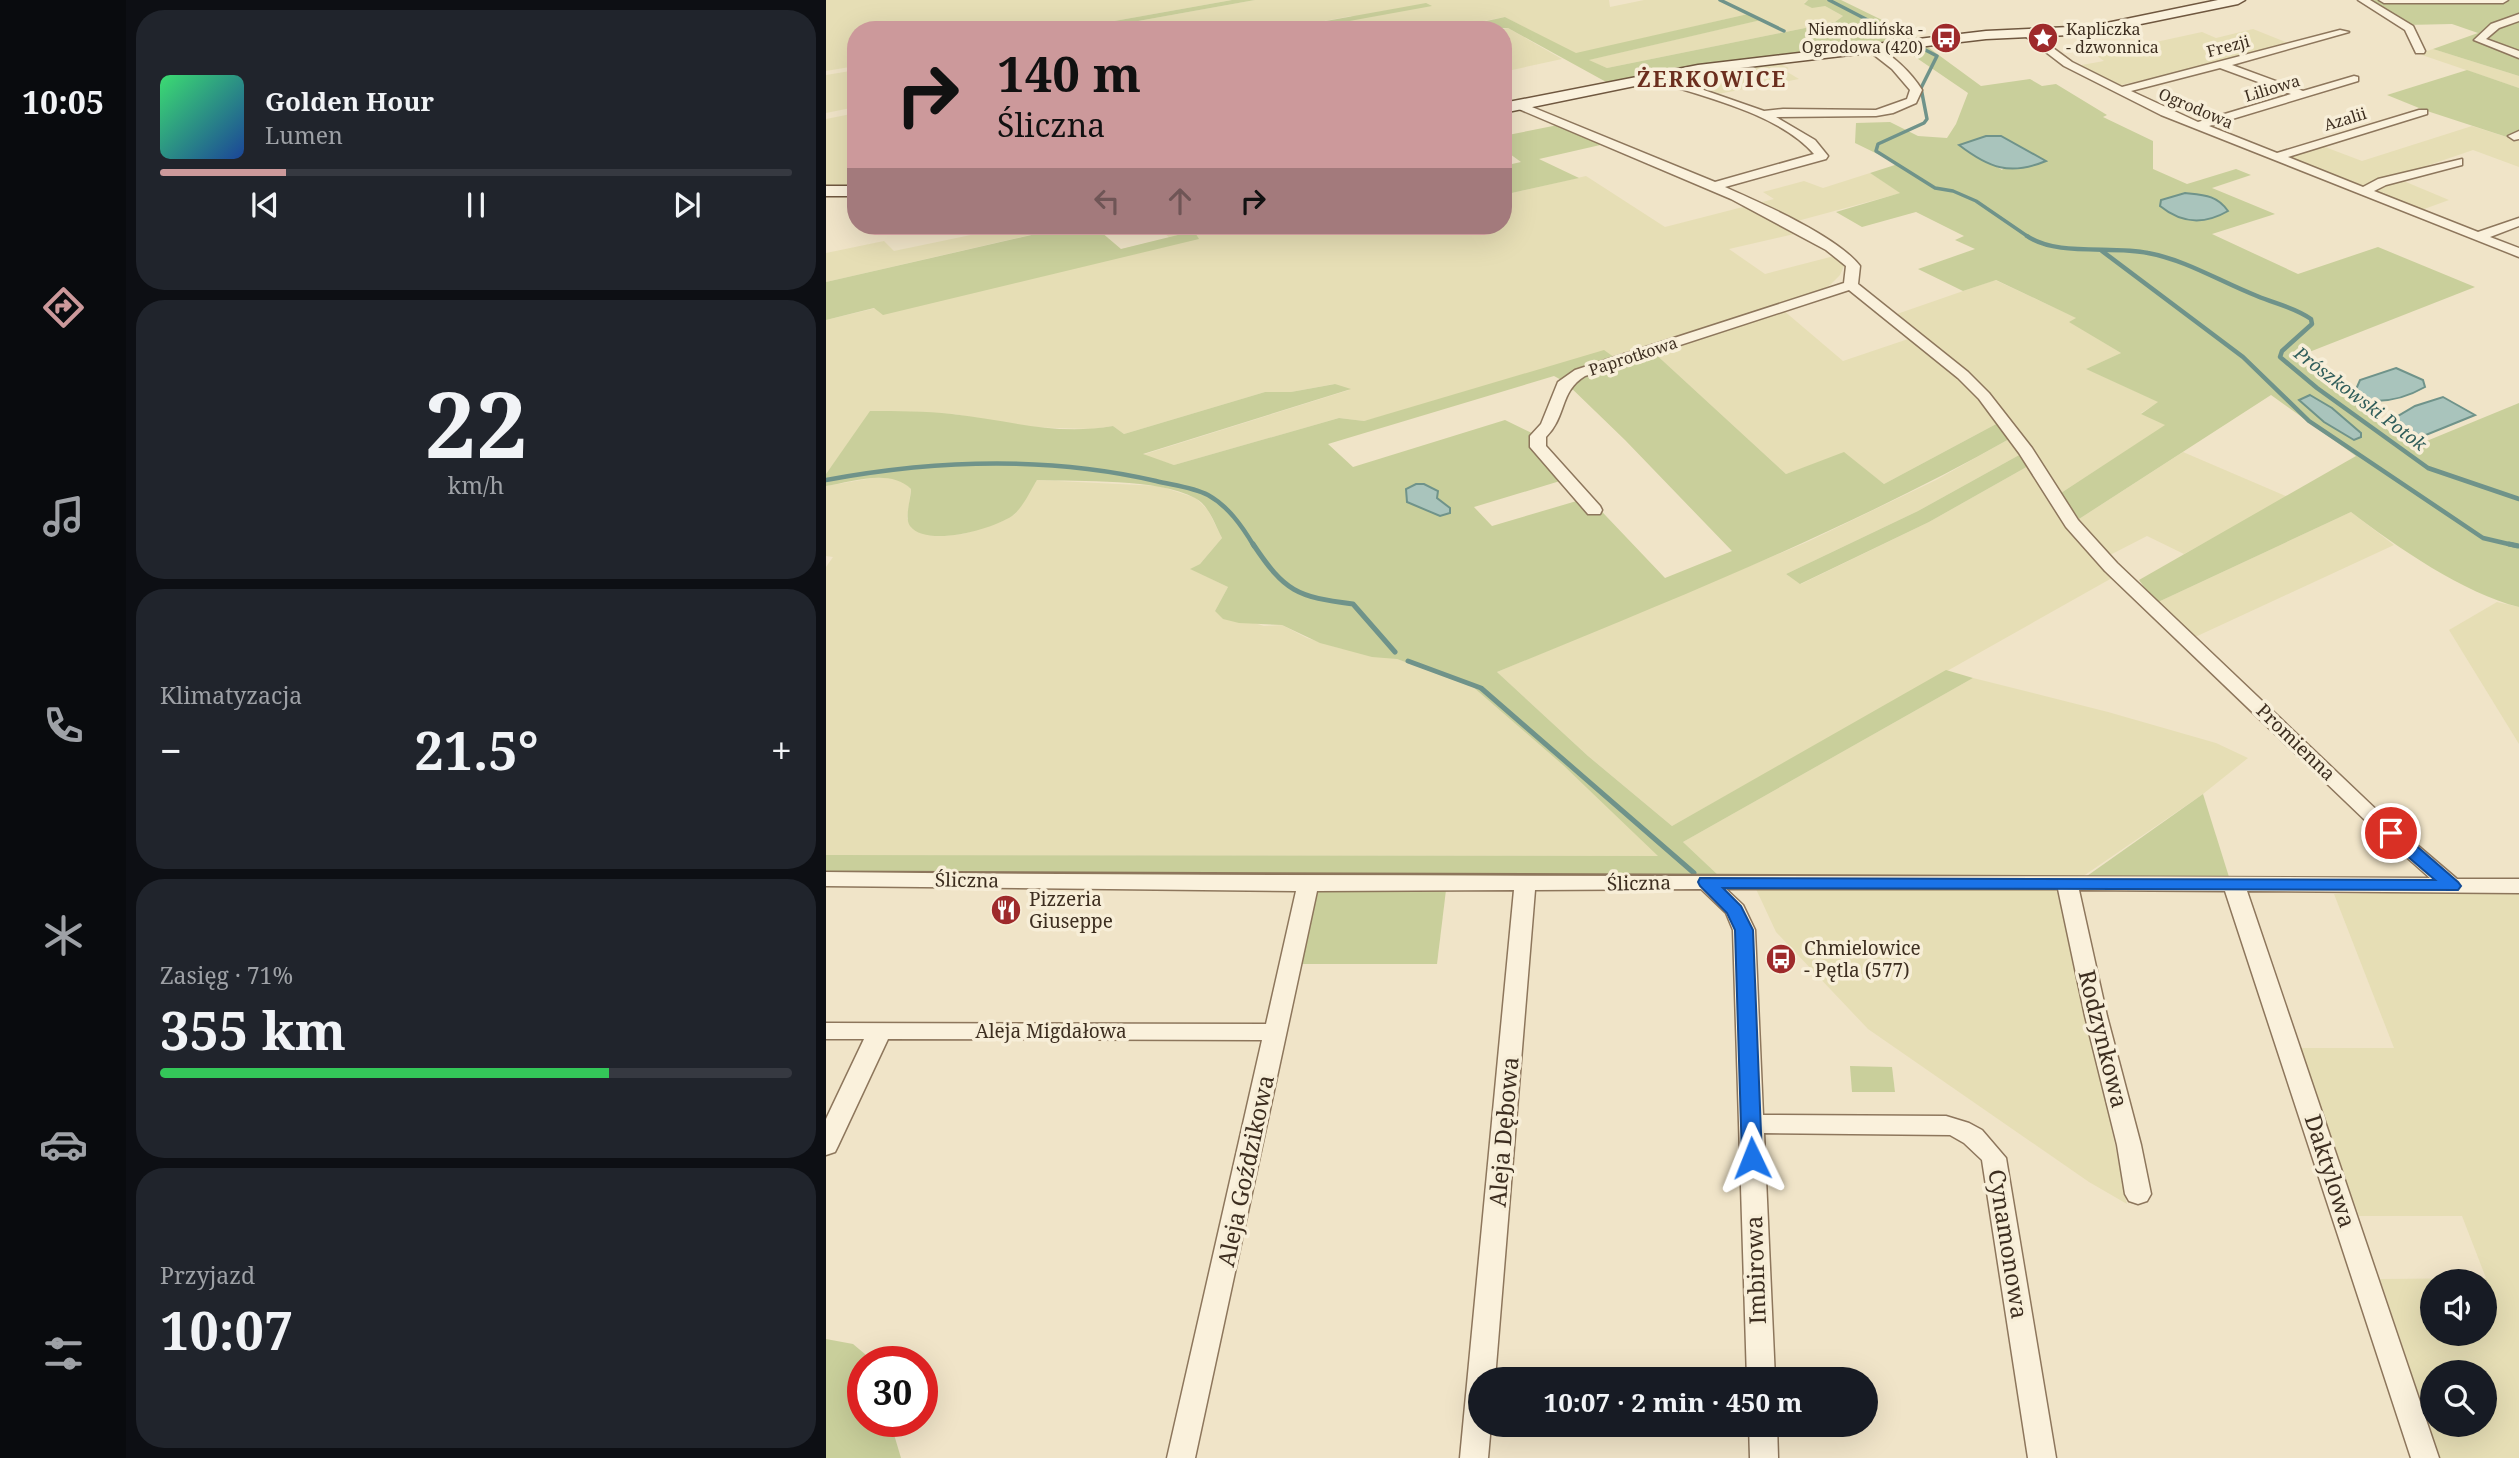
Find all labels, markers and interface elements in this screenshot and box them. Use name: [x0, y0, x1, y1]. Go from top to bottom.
place label: Niemodlińska - Ogrodowa (420): [1802, 18, 1923, 58]
place label: Kapliczka - dzwonnica: [2066, 18, 2159, 58]
bus stop icon: Niemodlińska - Ogrodowa (420): [1929, 21, 1963, 55]
place icon: Kapliczka - dzwonnica: [2026, 21, 2060, 55]
street label: Frezji: [2204, 30, 2252, 62]
text: 140 m: [997, 40, 1141, 106]
icon: right: [882, 49, 973, 140]
district label: ŻERKOWICE: [1637, 65, 1787, 93]
street label: Liliowa: [2241, 69, 2303, 107]
text: 10:05: [22, 80, 104, 123]
street label: Ogrodowa: [2155, 82, 2237, 134]
text: Golden Hour: [265, 83, 434, 119]
street label: Azalii: [2321, 102, 2369, 136]
text: Śliczna: [997, 103, 1105, 146]
text: Lumen: [265, 119, 343, 151]
icon: left: [1088, 182, 1126, 220]
icon: ahead: [1161, 182, 1199, 220]
icon: right: [1234, 182, 1272, 220]
icon: previous: [246, 186, 284, 224]
icon: pause: [457, 186, 495, 224]
icon: next: [668, 186, 706, 224]
icon: directions: [39, 283, 88, 332]
street label: Paprotkowa: [1586, 331, 1680, 381]
water label: Prószkowski Potok: [2289, 340, 2432, 456]
text: 22: [425, 361, 527, 485]
text: km/h: [448, 469, 504, 501]
icon: music: [39, 492, 88, 541]
text: Klimatyzacja: [160, 679, 302, 711]
street label: Promienna: [2251, 698, 2341, 786]
icon: phone: [39, 701, 88, 750]
text: 21.5°: [414, 714, 539, 785]
text: −: [160, 724, 182, 776]
text: +: [771, 724, 792, 776]
pin: [2361, 803, 2421, 863]
icon: arrive: [2372, 814, 2410, 852]
street label: Śliczna: [935, 866, 999, 894]
street label: Śliczna: [1607, 869, 1671, 897]
place label: Pizzeria Giuseppe: [1029, 886, 1113, 934]
restaurant icon: Pizzeria Giuseppe: [989, 893, 1023, 927]
icon: climate: [39, 911, 88, 960]
place label: Chmielowice - Pętla (577): [1804, 935, 1921, 983]
bus stop icon: Chmielowice - Pętla (577): [1764, 942, 1798, 976]
text: Zasięg · 71%: [160, 959, 293, 991]
street label: Rodzynkowa: [2071, 966, 2137, 1111]
text: 355 km: [160, 994, 346, 1065]
street label: Aleja Migdałowa: [975, 1018, 1127, 1044]
street label: Aleja Dębowa: [1480, 1055, 1526, 1208]
street label: Aleja Goździkowa: [1209, 1072, 1281, 1270]
street label: Daktylowa: [2298, 1110, 2364, 1231]
icon: car: [39, 1120, 88, 1169]
position arrow: [1715, 1121, 1789, 1195]
street label: Cynamonowa: [1981, 1167, 2037, 1321]
street label: Imbirowa: [1737, 1215, 1773, 1325]
text: Przyjazd: [160, 1259, 255, 1291]
map controls: [2420, 1269, 2497, 1437]
button: sound: [2420, 1269, 2497, 1346]
text: 10:07: [160, 1294, 293, 1365]
icon: filters: [39, 1329, 88, 1378]
speed limit sign: 30: [847, 1346, 938, 1437]
button: search: [2420, 1360, 2497, 1437]
text: 10:07 · 2 min · 450 m: [1543, 1384, 1803, 1420]

